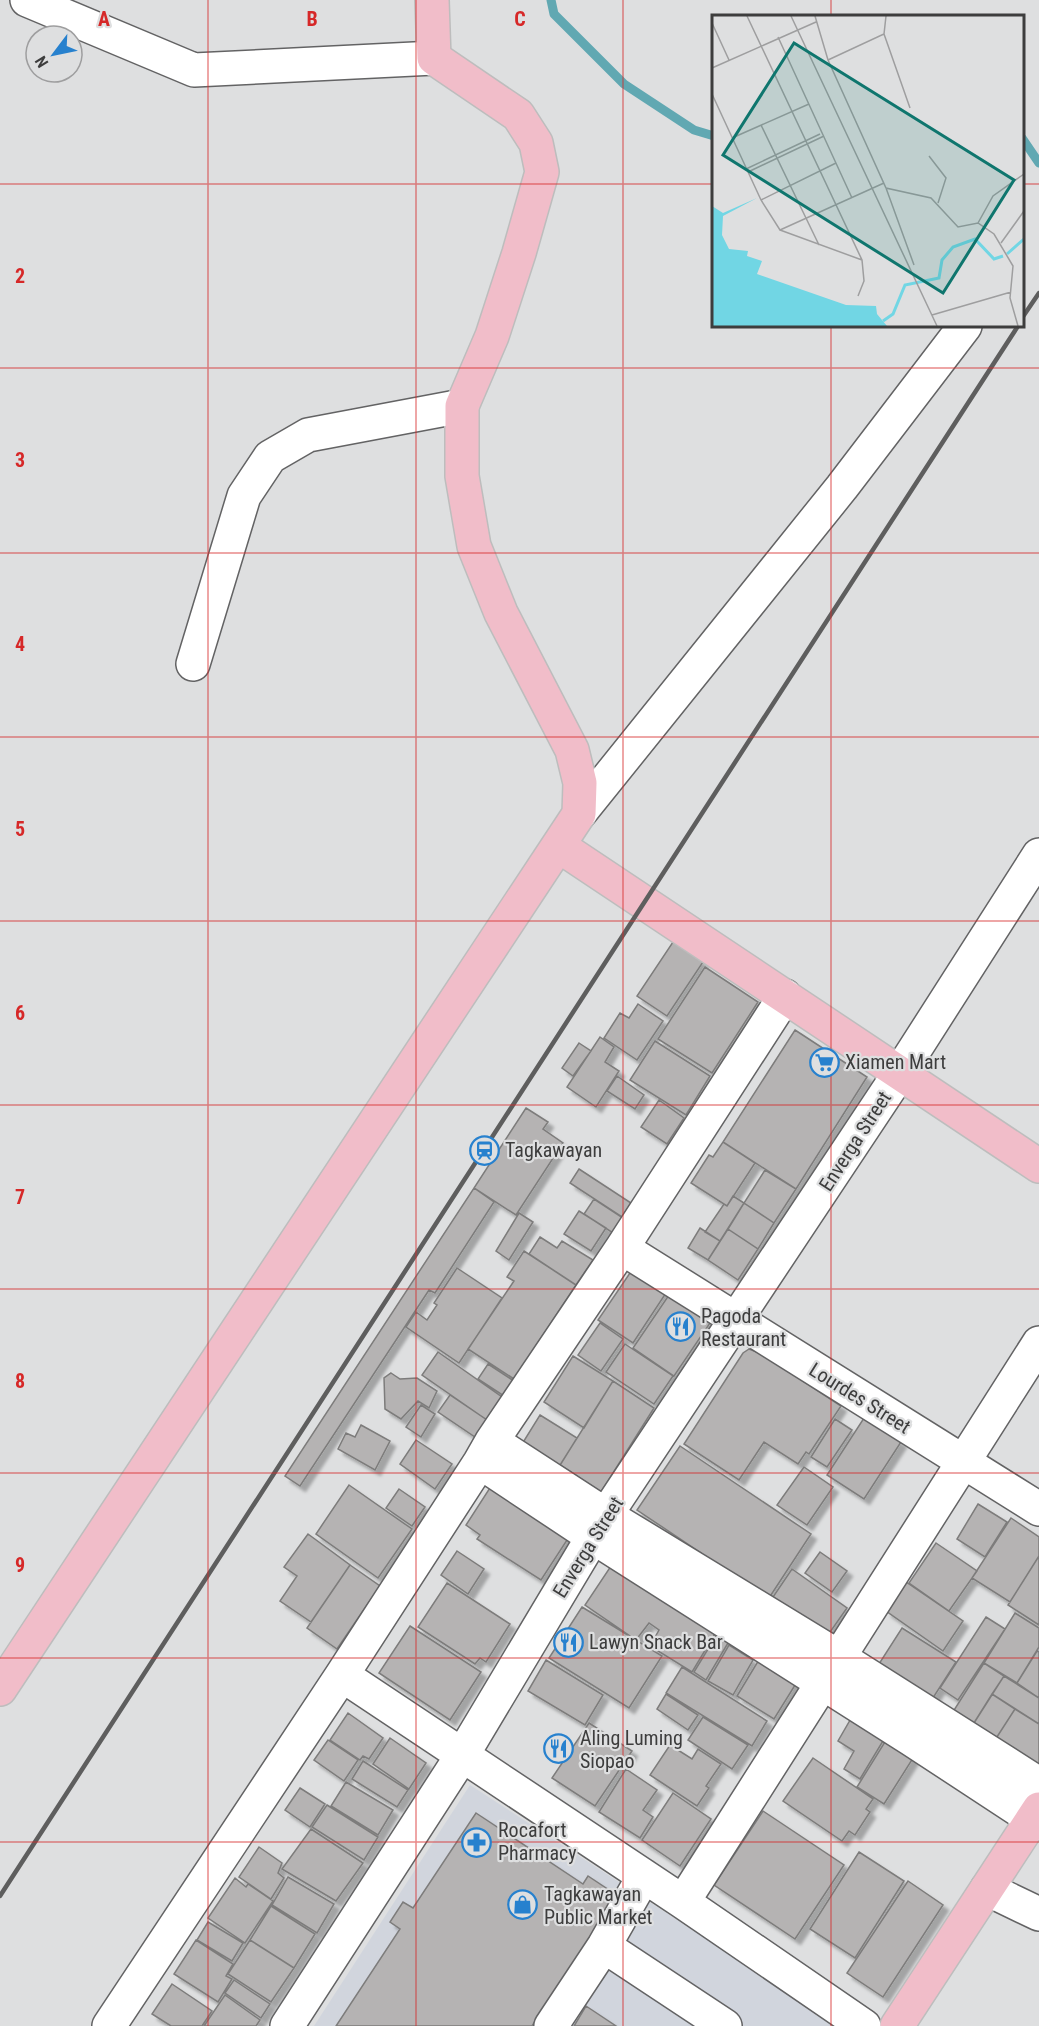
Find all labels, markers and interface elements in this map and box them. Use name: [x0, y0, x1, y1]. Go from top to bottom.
text: A: [98, 7, 110, 31]
text: B: [306, 7, 318, 31]
text: C: [514, 7, 526, 31]
inset map: [712, 15, 1024, 327]
north arrow: [24, 24, 84, 84]
text: N: [31, 52, 52, 71]
text: 2: [15, 264, 25, 288]
text: 3: [15, 448, 25, 472]
text: 4: [15, 632, 25, 656]
text: 5: [15, 817, 25, 841]
text: 6: [15, 1001, 25, 1025]
supermarket icon: Xiamen Mart: [808, 1046, 840, 1078]
place label: Xiamen Mart: [845, 1050, 946, 1074]
street label: Enverga Street: [814, 1086, 896, 1195]
station icon: Tagkawayan: [468, 1134, 500, 1166]
place label: Tagkawayan: [505, 1138, 602, 1162]
text: 7: [15, 1185, 25, 1209]
place label: Pagoda Restaurant: [701, 1304, 786, 1351]
restaurant icon: Pagoda Restaurant: [664, 1311, 696, 1343]
street label: Lourdes Street: [805, 1357, 915, 1439]
text: 8: [15, 1369, 25, 1393]
street label: Enverga Street: [548, 1492, 628, 1602]
text: 9: [15, 1553, 25, 1577]
restaurant icon: Lawyn Snack Bar: [552, 1626, 584, 1658]
place label: Lawyn Snack Bar: [589, 1630, 723, 1654]
place label: Aling Luming Siopao: [580, 1726, 683, 1773]
restaurant icon: Aling Luming Siopao: [543, 1733, 575, 1765]
place label: Rocafort Pharmacy: [498, 1818, 577, 1865]
pharmacy icon: Rocafort Pharmacy: [461, 1826, 493, 1858]
place label: Tagkawayan Public Market: [544, 1882, 653, 1929]
shop icon: Tagkawayan Public Market: [507, 1889, 539, 1921]

